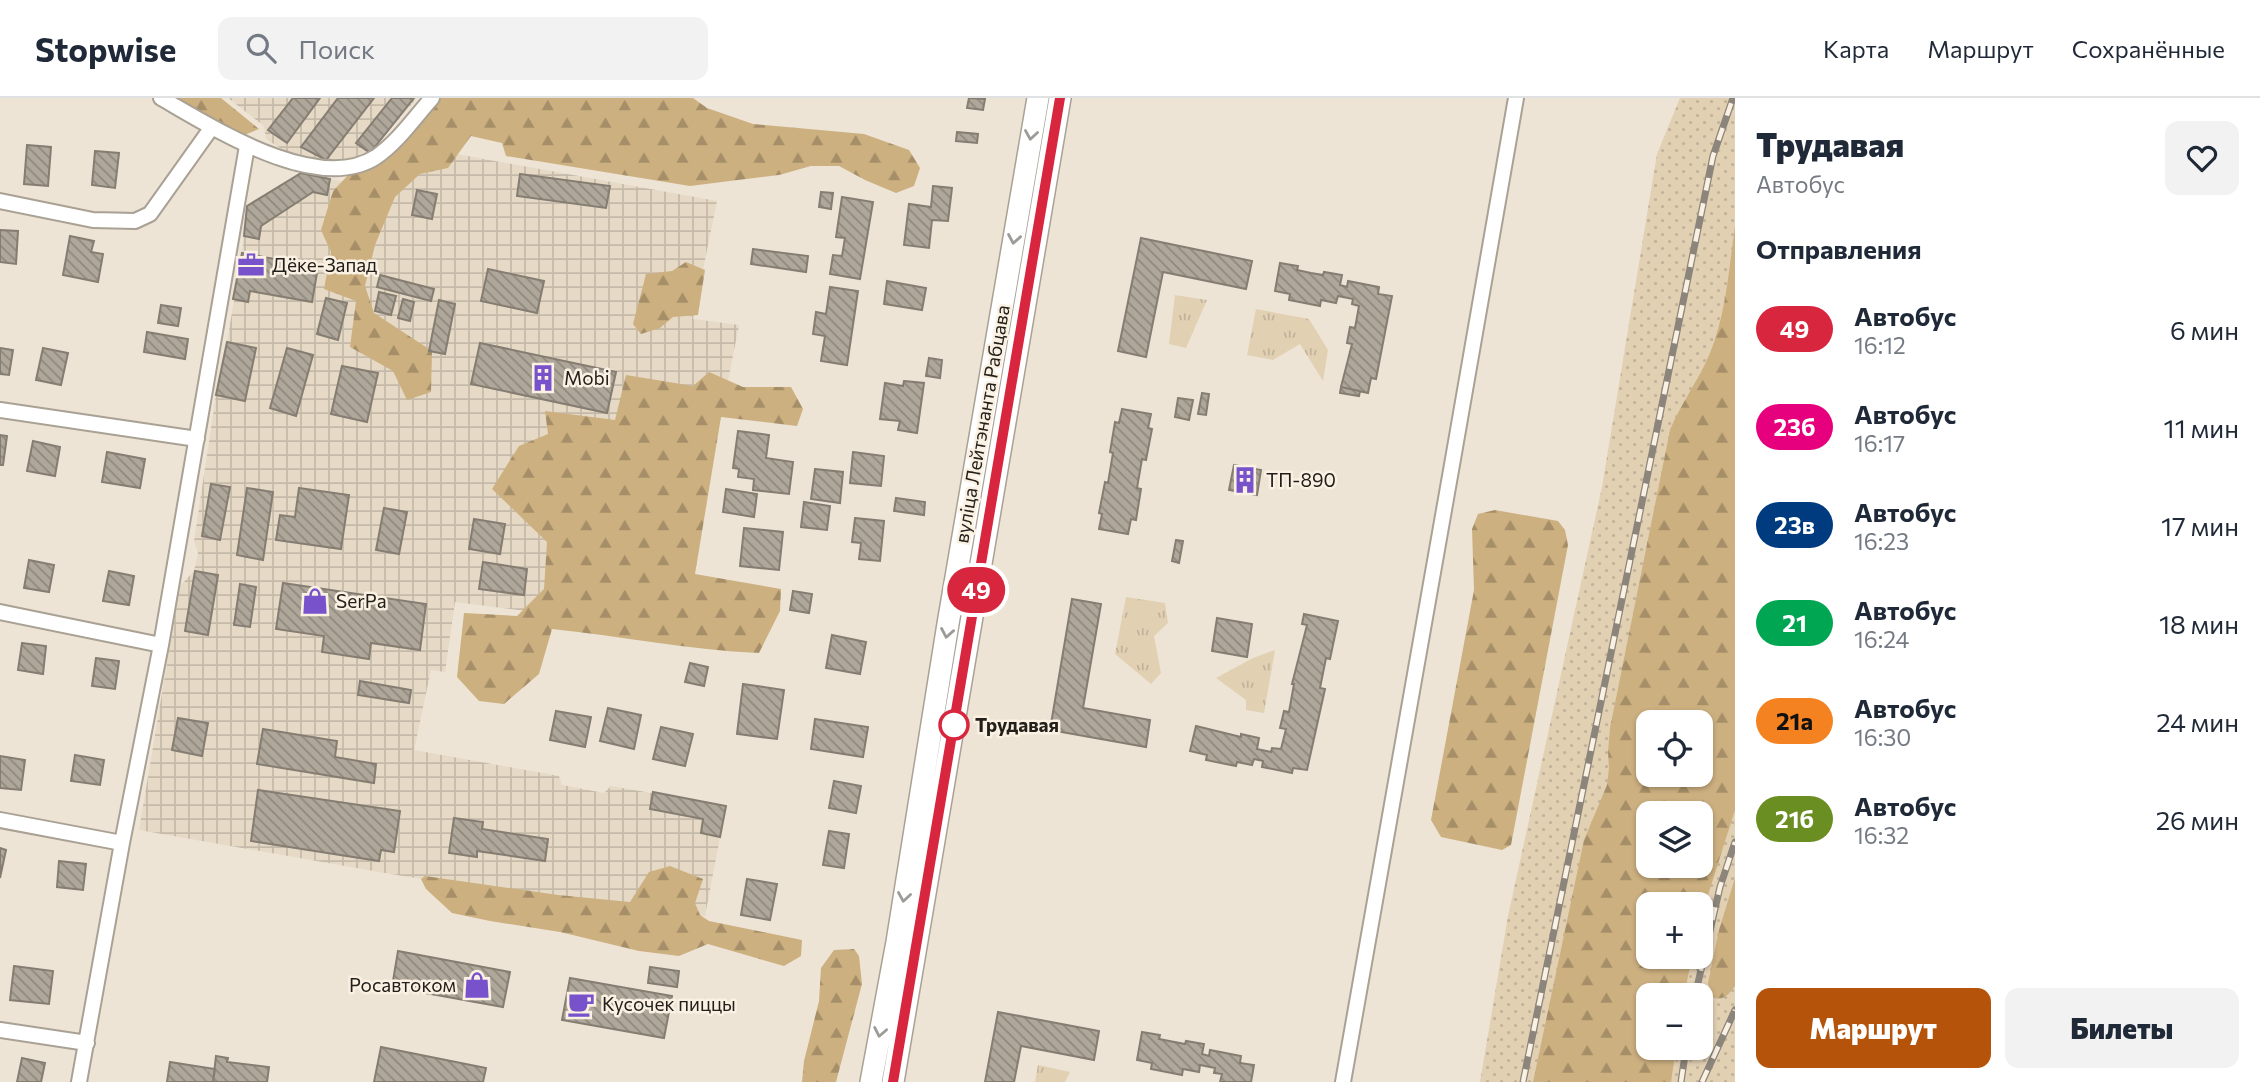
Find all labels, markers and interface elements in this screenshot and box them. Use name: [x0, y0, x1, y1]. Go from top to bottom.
search box: [218, 17, 708, 80]
text: Stopwise: [35, 28, 176, 69]
icon: search: [242, 29, 280, 67]
text: Поиск: [298, 33, 375, 64]
text: Карта: [1823, 34, 1889, 63]
text: Маршрут: [1927, 34, 2034, 63]
text: Сохранённые: [2072, 34, 2225, 63]
button: heart: [2165, 121, 2239, 195]
text: Трудавая: [1756, 123, 1904, 164]
one-way arrow: [1024, 129, 1039, 141]
text: Автобус: [1756, 170, 1845, 198]
one-way arrow: [1007, 233, 1022, 245]
text: Отправления: [1756, 233, 1922, 264]
office icon: Дёке-Запад: [236, 250, 266, 280]
place label: Дёке-Запад: [272, 253, 377, 276]
text: Автобус: [1854, 300, 1956, 331]
street label: вуліца Лейтэнанта Рабцава: [949, 303, 1014, 545]
text: 49: [1780, 314, 1809, 343]
text: 6 мин: [2170, 314, 2239, 345]
text: 16:12: [1854, 331, 1906, 359]
building icon: Mobi: [528, 363, 558, 393]
place label: Mobi: [564, 366, 610, 389]
text: Автобус: [1854, 398, 1956, 429]
text: 23б: [1773, 412, 1816, 441]
text: 11 мин: [2164, 412, 2239, 443]
text: 16:17: [1854, 429, 1905, 457]
building icon: ТП-890: [1230, 465, 1260, 495]
place label: ТП-890: [1266, 468, 1336, 491]
text: Автобус: [1854, 496, 1956, 527]
text: 23в: [1774, 510, 1815, 539]
text: 17 мин: [2161, 510, 2239, 541]
text: 16:23: [1854, 527, 1909, 555]
line badge: 49: [944, 567, 1007, 613]
text: 49: [961, 575, 991, 604]
shop icon: SerPa: [300, 586, 330, 616]
place label: SerPa: [336, 589, 387, 612]
text: Автобус: [1854, 594, 1956, 625]
text: 21: [1782, 608, 1807, 637]
text: 18 мин: [2159, 608, 2239, 639]
text: 16:24: [1854, 625, 1909, 653]
one-way arrow: [940, 627, 955, 639]
text: Автобус: [1854, 692, 1956, 723]
text: 21а: [1776, 706, 1813, 735]
text: 24 мин: [2156, 706, 2239, 737]
marker: Трудавая: [939, 710, 969, 740]
map controls: [1636, 710, 1713, 1060]
button: locate: [1636, 710, 1713, 787]
place label: Трудавая: [975, 713, 1059, 736]
text: 16:30: [1854, 723, 1911, 751]
text: Автобус: [1854, 790, 1956, 821]
button: layers: [1636, 801, 1713, 878]
text: 21б: [1775, 804, 1814, 833]
text: 26 мин: [2156, 804, 2239, 835]
text: 16:32: [1854, 821, 1909, 849]
one-way arrow: [897, 891, 912, 903]
button: +: [1636, 892, 1713, 969]
shop icon: Росавтоком: [462, 970, 492, 1000]
place label: Росавтоком: [349, 973, 456, 996]
button: −: [1636, 983, 1713, 1060]
button: Маршрут: [1756, 988, 1991, 1068]
button: Билеты: [2005, 988, 2239, 1068]
cafe icon: Кусочек пиццы: [566, 989, 596, 1019]
place label: Кусочек пиццы: [602, 992, 736, 1015]
one-way arrow: [874, 1026, 889, 1038]

